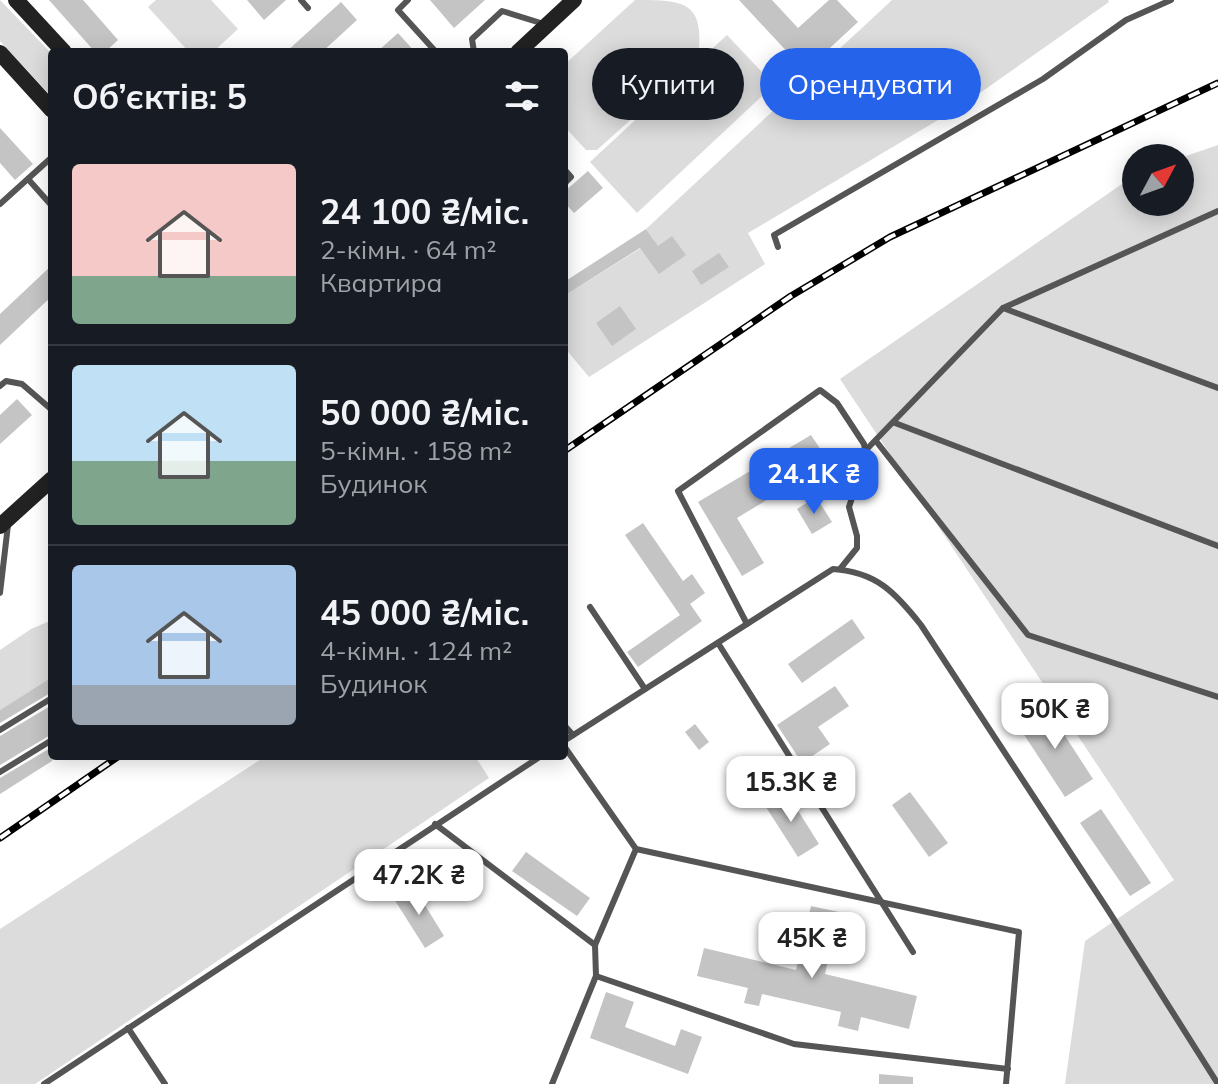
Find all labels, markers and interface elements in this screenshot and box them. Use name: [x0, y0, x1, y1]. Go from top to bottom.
chip: Купити: [592, 48, 744, 120]
chip: Орендувати: [760, 48, 981, 120]
icon: filters: [500, 74, 544, 118]
text: Об’єктів: 5: [72, 75, 247, 118]
north arrow: [1122, 144, 1194, 216]
map controls: [1122, 144, 1194, 216]
text: 24 100 ₴/міс.: [320, 190, 529, 233]
icon: home: [136, 196, 232, 292]
text: 2-кімн. · 64 m²: [320, 233, 496, 266]
text: Квартира: [320, 266, 442, 299]
text: 50 000 ₴/міс.: [320, 391, 529, 434]
icon: home: [136, 397, 232, 493]
text: 5-кімн. · 158 m²: [320, 434, 512, 467]
pin: 24.1K ₴: [740, 448, 888, 516]
text: 24.1K ₴: [767, 457, 861, 490]
text: Будинок: [320, 467, 427, 500]
text: 45 000 ₴/міс.: [320, 591, 529, 634]
icon: home: [136, 597, 232, 693]
text: 4-кімн. · 124 m²: [320, 634, 512, 667]
text: Будинок: [320, 667, 427, 700]
pin: 50K ₴: [999, 683, 1111, 751]
text: 50K ₴: [1019, 692, 1091, 725]
pin: 15.3K ₴: [717, 756, 865, 824]
text: 15.3K ₴: [744, 765, 838, 798]
pin: 47.2K ₴: [345, 849, 493, 917]
text: 47.2K ₴: [372, 858, 466, 891]
pin: 45K ₴: [756, 912, 868, 980]
text: 45K ₴: [776, 921, 848, 954]

